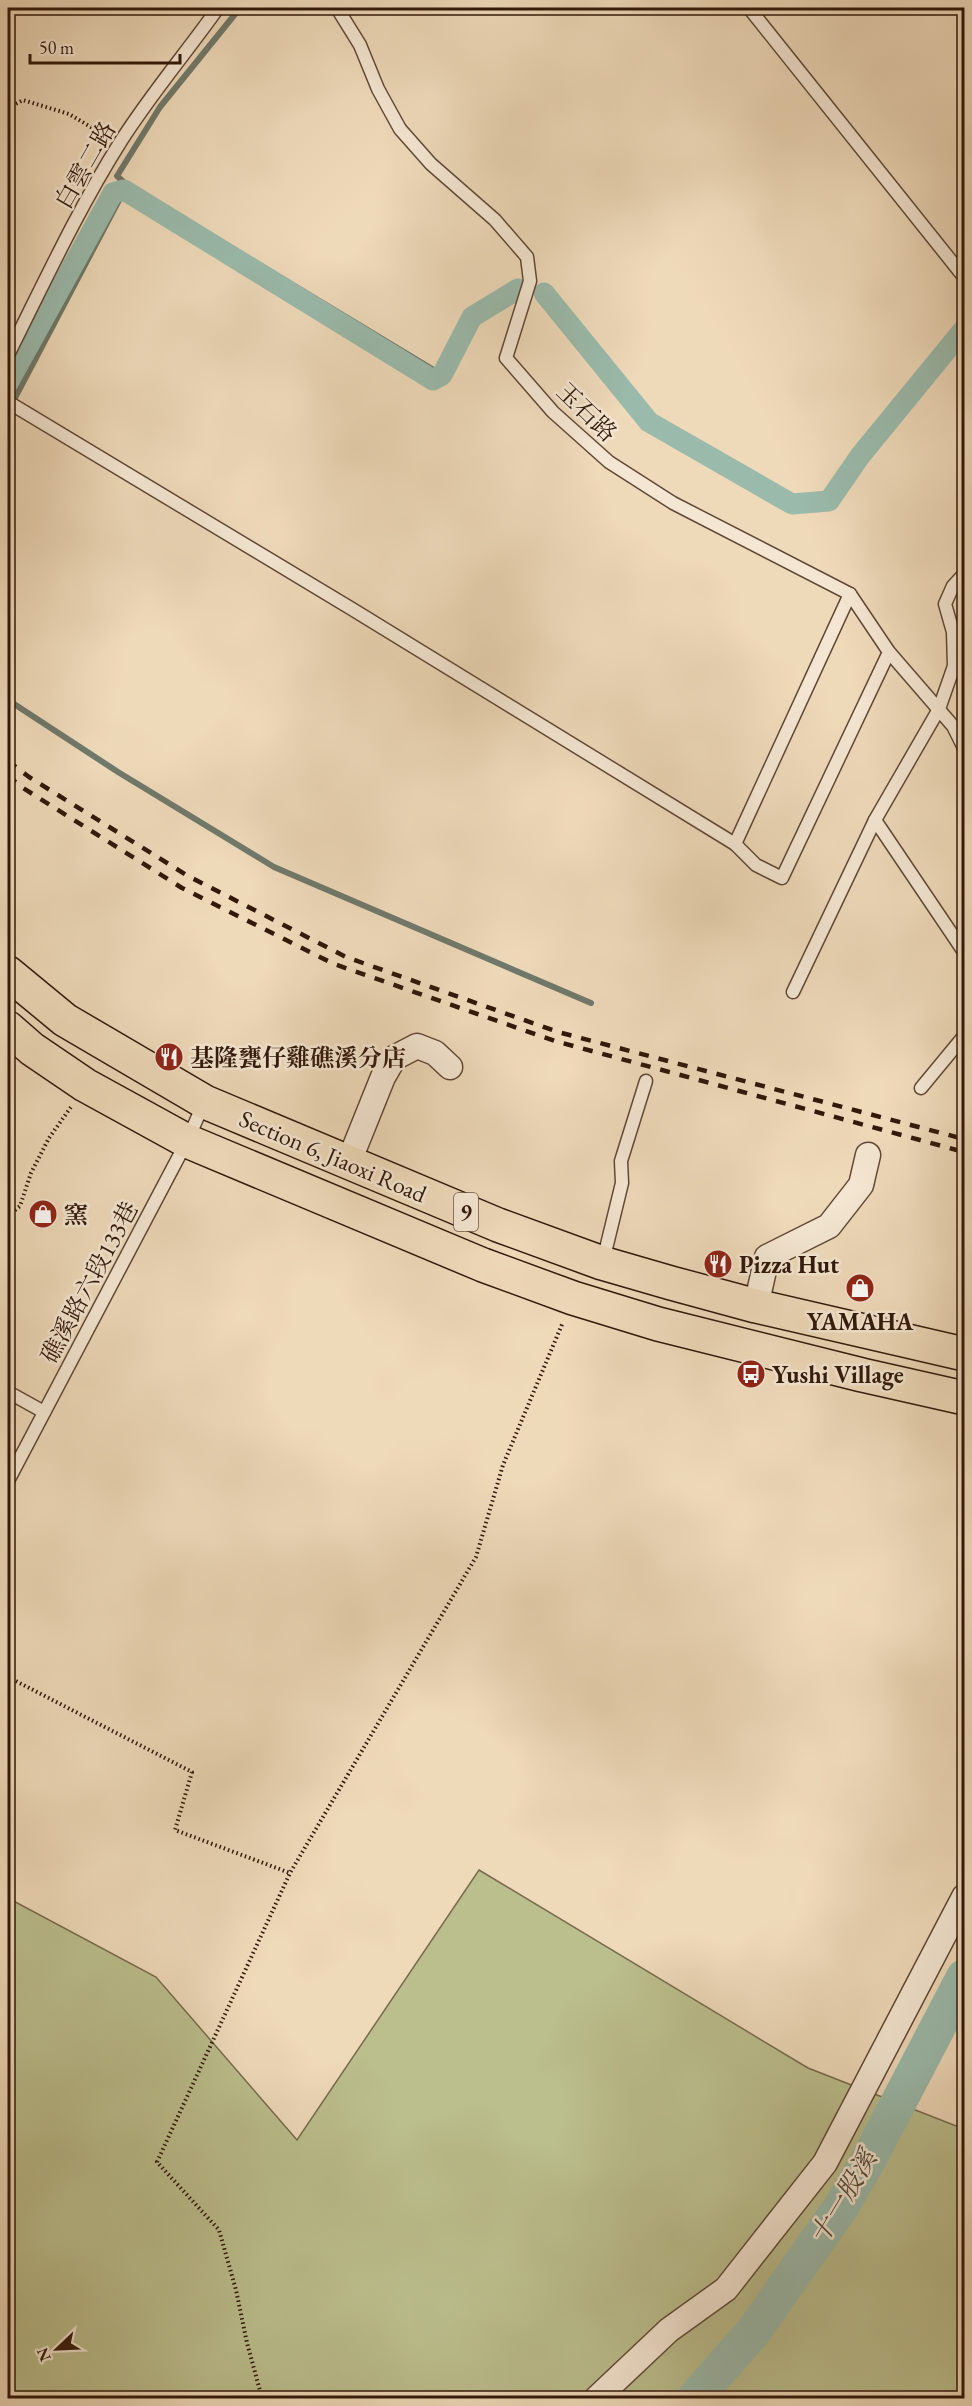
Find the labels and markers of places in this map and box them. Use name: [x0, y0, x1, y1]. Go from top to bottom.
restaurant icon: 基隆甕仔雞礁溪分店: [153, 1041, 185, 1073]
place label: 基隆甕仔雞礁溪分店: [190, 1042, 406, 1073]
shop icon: 窯: [27, 1198, 59, 1230]
place label: 窯: [64, 1199, 88, 1230]
restaurant icon: Pizza Hut: [702, 1248, 734, 1280]
place label: Pizza Hut: [739, 1249, 839, 1280]
shop icon: YAMAHA: [844, 1272, 876, 1304]
place label: YAMAHA: [807, 1306, 914, 1337]
bus stop icon: Yushi Village: [735, 1358, 767, 1390]
place label: Yushi Village: [772, 1359, 904, 1391]

